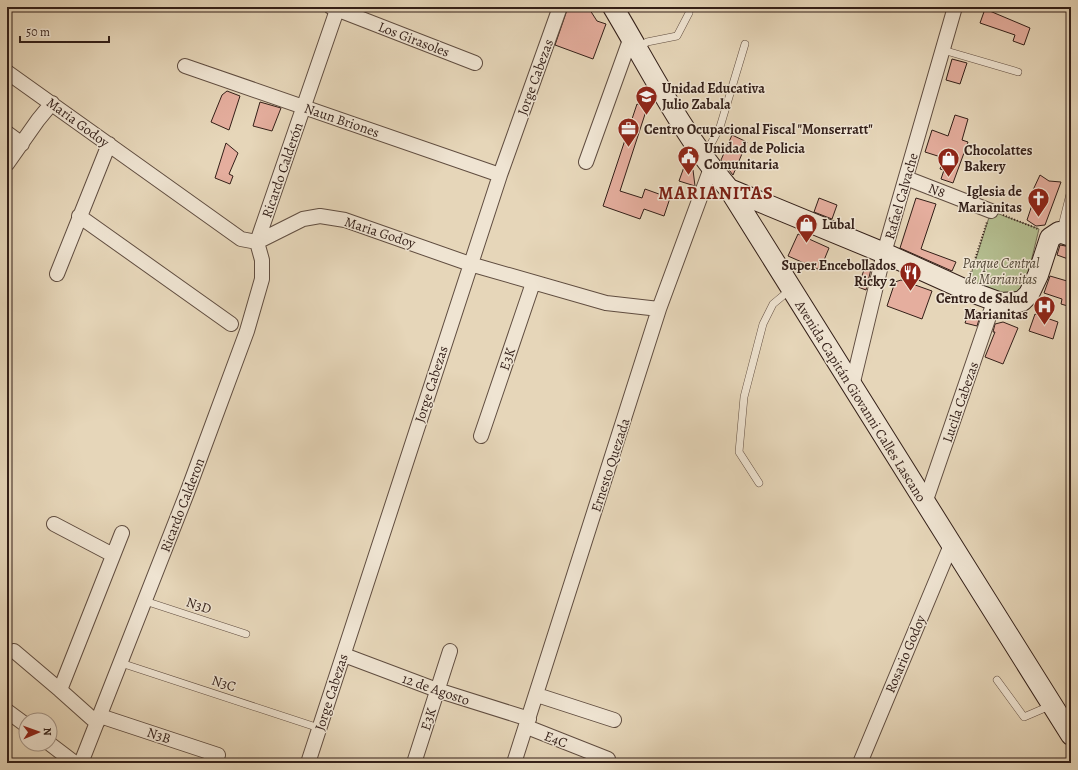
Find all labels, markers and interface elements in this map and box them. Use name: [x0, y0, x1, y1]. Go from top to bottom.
street label: Los Girasoles: [375, 17, 452, 62]
scale bar: [20, 18, 109, 44]
text: 50 m: [26, 24, 50, 40]
street label: Jorge Cabezas: [513, 36, 558, 118]
place label: Unidad Educativa Julio Zabala: [662, 79, 765, 114]
school or university icon: Unidad Educativa Julio Zabala: [633, 83, 659, 116]
street label: Maria Godoy: [42, 93, 114, 152]
street label: Naun Briones: [302, 99, 382, 142]
office icon: Centro Ocupacional Fiscal "Monserratt": [615, 116, 641, 149]
street label: Ricardo Calderón: [257, 120, 308, 220]
place label: Centro Ocupacional Fiscal "Monserratt": [644, 120, 873, 139]
place label: Unidad de Policia Comunitaria: [704, 139, 805, 174]
place label: Chocolattes Bakery: [964, 141, 1033, 176]
public building icon: Unidad de Policia Comunitaria: [675, 143, 701, 176]
shop icon: Chocolattes Bakery: [935, 145, 961, 178]
street label: Rafael Calvache: [880, 151, 923, 242]
street label: N8: [926, 179, 948, 202]
district label: MARIANITAS: [658, 181, 774, 205]
place label: Iglesia de Marianitas: [958, 182, 1023, 217]
church icon: Iglesia de Marianitas: [1025, 186, 1051, 219]
shop icon: Lubal: [793, 211, 819, 244]
street label: Maria Godoy: [342, 212, 418, 253]
place label: Lubal: [822, 215, 855, 234]
park label: Parque Central de Marianitas: [962, 254, 1040, 289]
place label: Super Encebollados Ricky 2: [782, 256, 896, 291]
restaurant icon: Super Encebollados Ricky 2: [898, 260, 924, 293]
place label: Centro de Salud Marianitas: [936, 289, 1028, 324]
hospital icon: Centro de Salud Marianitas: [1031, 293, 1057, 326]
street label: Avenida Capitán Giovanni Calles Lascano: [790, 296, 931, 506]
street label: Jorge Cabezas: [410, 343, 453, 425]
street label: E3K: [495, 345, 520, 373]
street label: Lucila Cabezas: [938, 359, 983, 445]
street label: Ernesto Quezada: [586, 415, 635, 515]
street label: Ricardo Calderon: [156, 455, 209, 555]
street label: N3D: [184, 592, 214, 619]
street label: Rosario Godoy: [881, 612, 931, 696]
street label: Jorge Cabezas: [310, 651, 353, 733]
street label: 12 de Agosto: [400, 669, 472, 710]
street label: N3C: [209, 671, 239, 696]
street label: E3K: [416, 705, 441, 733]
north arrow: [18, 712, 58, 752]
street label: N3B: [144, 723, 173, 748]
street label: E4C: [541, 726, 570, 753]
text: N: [40, 727, 55, 736]

